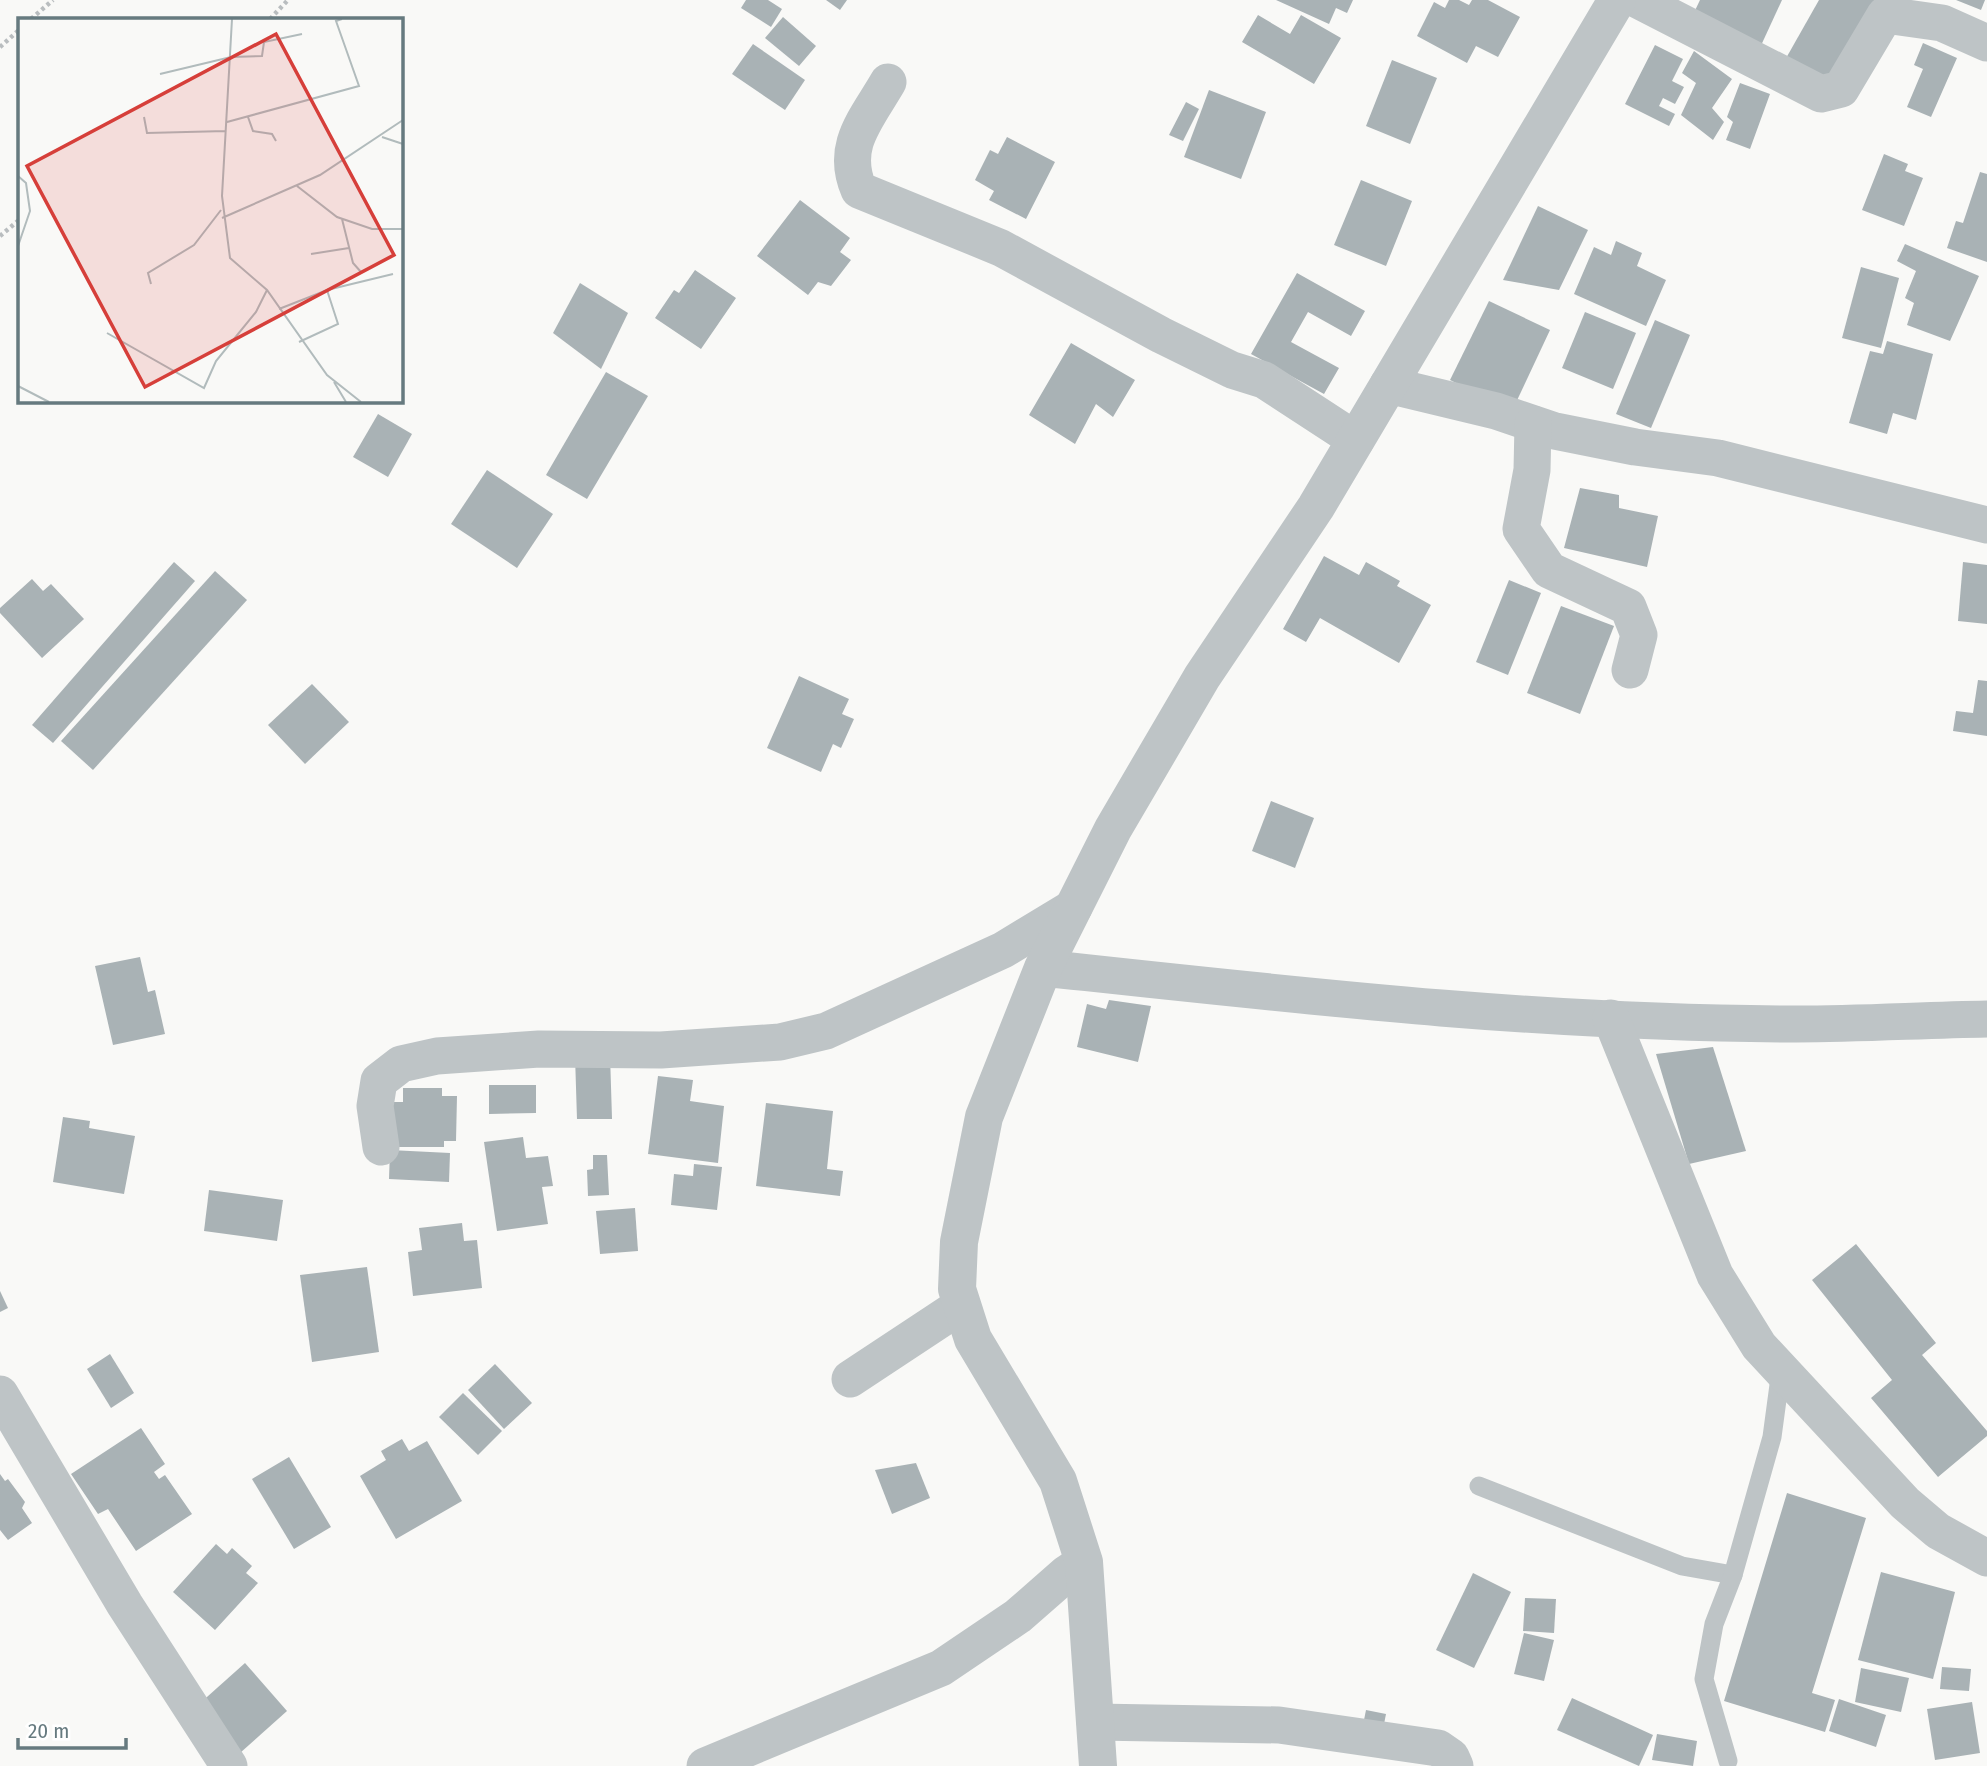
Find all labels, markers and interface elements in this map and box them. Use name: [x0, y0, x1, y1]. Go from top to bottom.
inset map: [18, 18, 402, 402]
scale bar: [18, 1706, 126, 1750]
text: 20 m: [28, 1718, 69, 1744]

